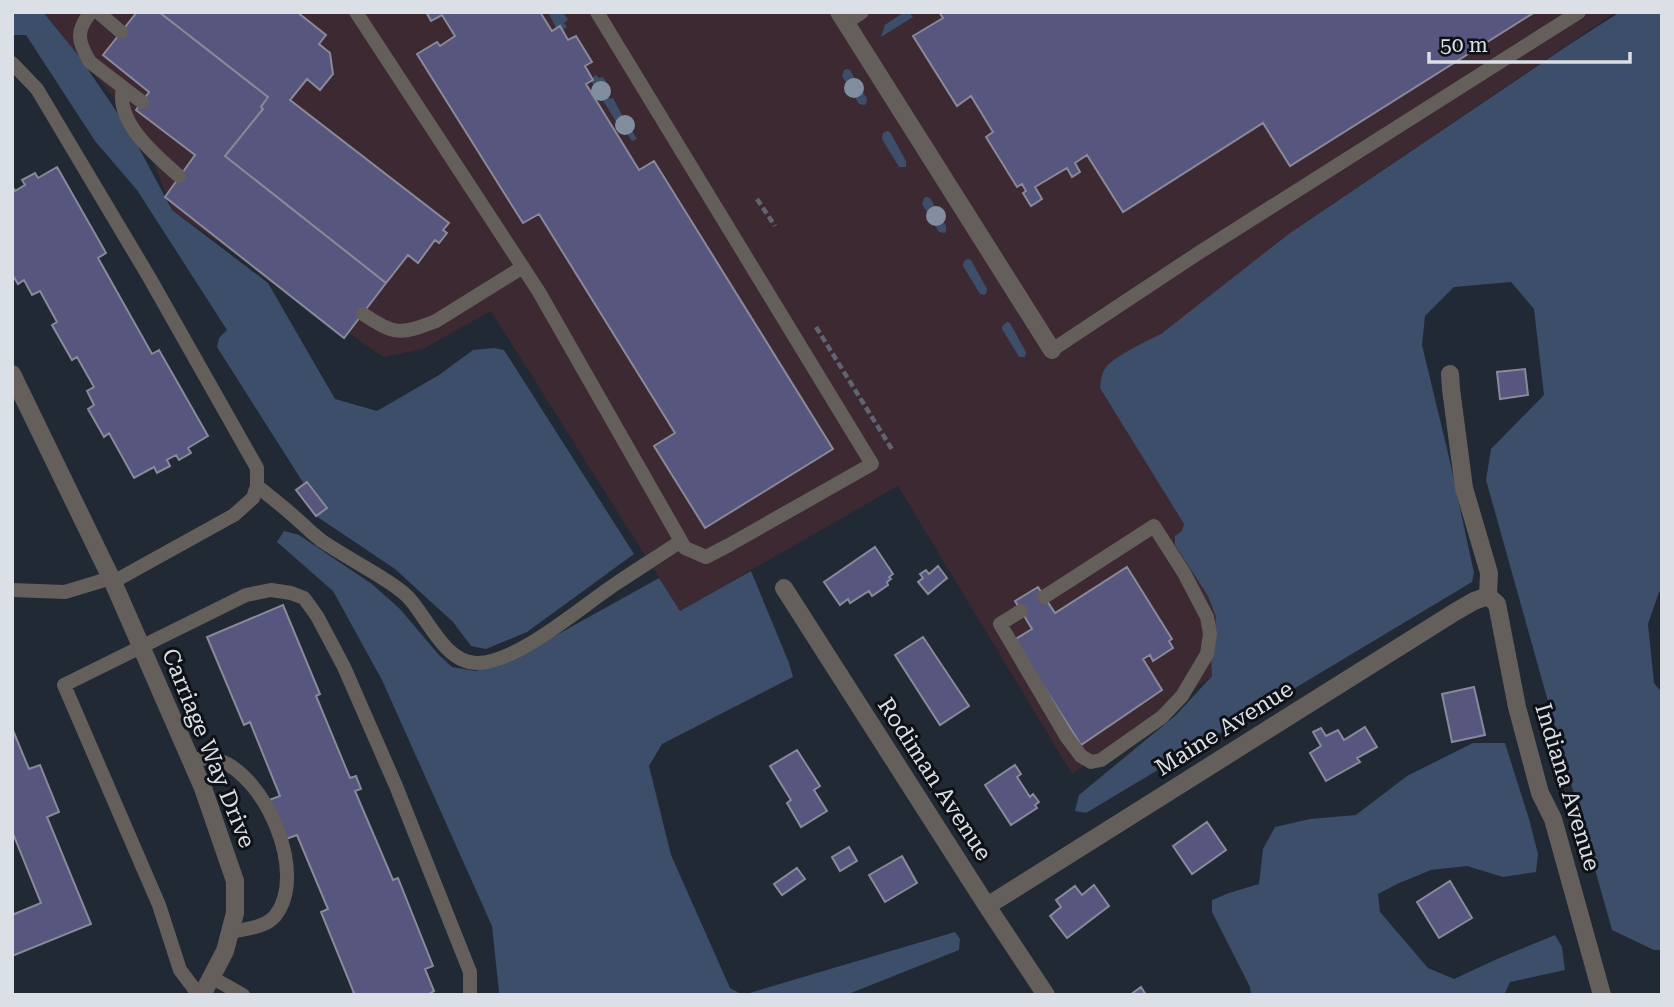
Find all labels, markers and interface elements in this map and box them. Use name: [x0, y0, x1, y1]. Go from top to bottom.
scale bar: [1429, 21, 1630, 65]
text: 50 m: [1440, 33, 1488, 57]
street label: Carriage Way Drive: [156, 645, 261, 852]
street label: Maine Avenue: [1150, 675, 1298, 782]
street label: Rodiman Avenue: [872, 693, 997, 866]
street label: Indiana Avenue: [1529, 700, 1606, 874]

